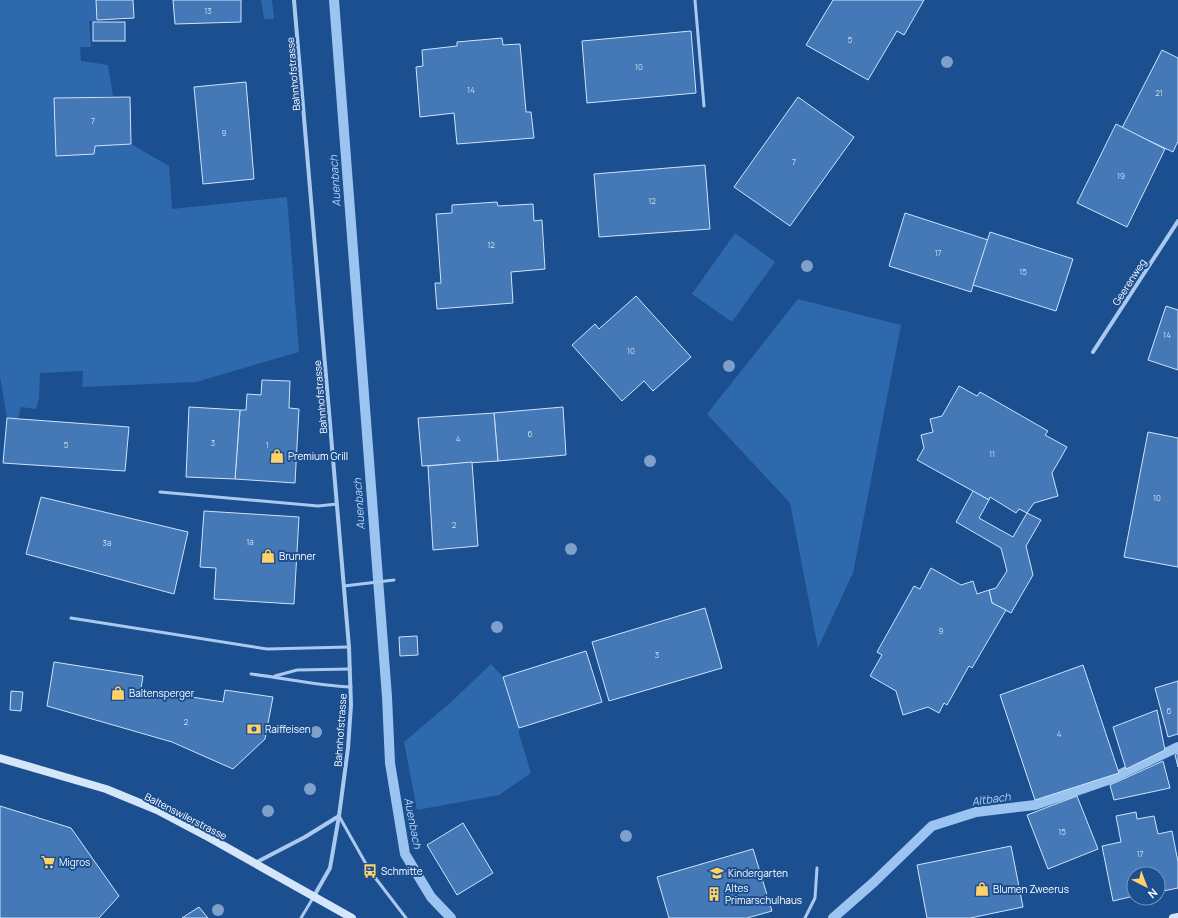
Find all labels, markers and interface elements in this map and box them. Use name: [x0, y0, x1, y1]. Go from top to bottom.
house number: 13: [204, 5, 212, 16]
house number: 5: [848, 34, 853, 45]
street label: Bahnhofstrasse: [283, 37, 303, 111]
house number: 10: [635, 61, 643, 72]
house number: 14: [467, 84, 475, 95]
house number: 21: [1155, 87, 1163, 98]
house number: 7: [91, 115, 95, 126]
house number: 9: [222, 127, 227, 138]
water label: Auenbach: [325, 154, 344, 207]
house number: 7: [792, 156, 796, 167]
house number: 19: [1117, 170, 1125, 181]
house number: 12: [648, 195, 656, 206]
house number: 12: [487, 239, 495, 250]
house number: 17: [934, 247, 942, 258]
street label: Geerenweg: [1109, 256, 1149, 308]
house number: 15: [1019, 266, 1027, 277]
house number: 14: [1163, 329, 1171, 340]
house number: 10: [627, 345, 635, 356]
street label: Bahnhofstrasse: [310, 360, 330, 434]
house number: 6: [528, 428, 533, 439]
house number: 4: [456, 433, 461, 444]
house number: 3: [211, 437, 215, 448]
house number: 5: [64, 439, 69, 450]
house number: 1: [265, 439, 269, 450]
shop icon: Premium Grill: [269, 448, 285, 464]
house number: 11: [989, 448, 995, 459]
place label: Premium Grill: [288, 449, 348, 463]
water label: Auenbach: [349, 477, 368, 530]
house number: 10: [1153, 492, 1161, 503]
house number: 2: [452, 519, 457, 530]
house number: 1a: [246, 536, 254, 547]
house number: 3a: [103, 537, 111, 548]
shop icon: Brunner: [260, 548, 276, 564]
place label: Brunner: [279, 549, 316, 563]
house number: 9: [939, 625, 944, 636]
house number: 3: [655, 649, 659, 660]
shop icon: Baltensperger: [110, 685, 126, 701]
place label: Baltensperger: [129, 686, 195, 700]
street label: Bahnhofstrasse: [330, 693, 350, 767]
house number: 6: [1167, 705, 1172, 716]
house number: 2: [184, 716, 189, 727]
bank icon: Raiffeisen: [246, 721, 262, 737]
place label: Raiffeisen: [265, 722, 311, 736]
house number: 4: [1057, 728, 1062, 739]
water label: Altbach: [970, 788, 1012, 809]
street label: Baltenswilerstrasse: [142, 789, 230, 843]
water label: Auenbach: [401, 796, 426, 850]
house number: 15: [1058, 826, 1066, 837]
house number: 17: [1136, 848, 1144, 859]
supermarket icon: Migros: [40, 854, 56, 870]
place label: Migros: [59, 855, 90, 869]
bus stop icon: Schmitte: [362, 863, 378, 879]
place label: Schmitte: [381, 864, 423, 878]
school or university icon: Kindergarten: [709, 865, 725, 881]
place label: Kindergarten: [728, 866, 788, 880]
north arrow: [1126, 866, 1166, 906]
place label: Altes Primarschulhaus: [725, 881, 802, 907]
shop icon: Blumen Zweerus: [974, 881, 990, 897]
place label: Blumen Zweerus: [993, 882, 1069, 896]
building icon: Altes Primarschulhaus: [706, 886, 722, 902]
text: N: [1145, 886, 1161, 902]

